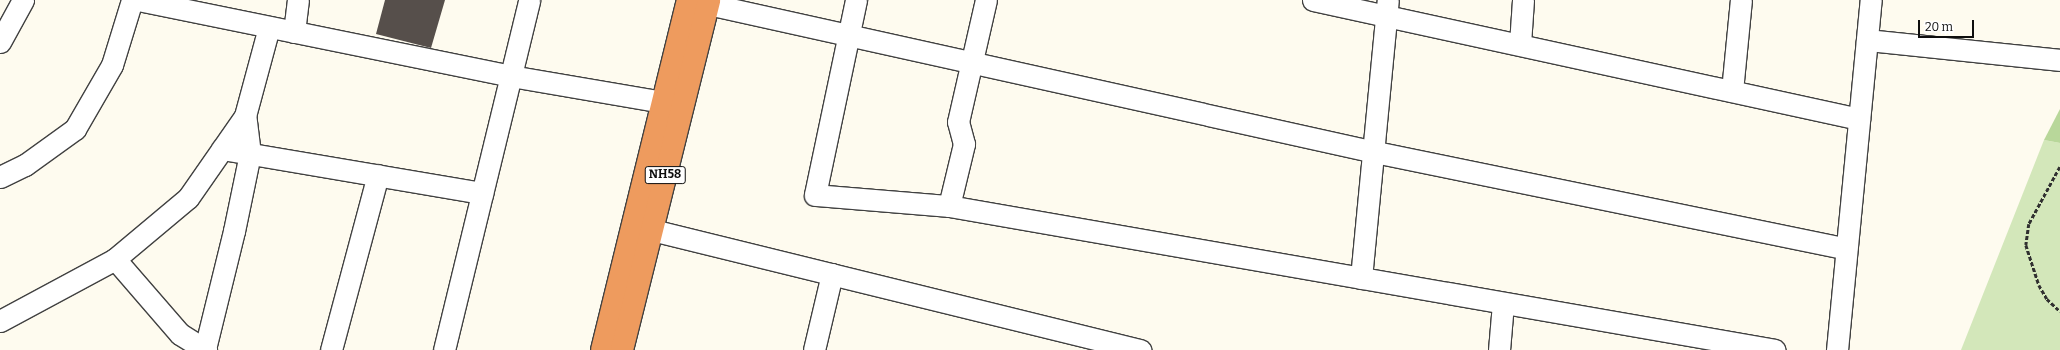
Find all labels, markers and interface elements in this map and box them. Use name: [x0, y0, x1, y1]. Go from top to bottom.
scale bar: [1920, 12, 1976, 38]
text: 20 m: [1925, 20, 1953, 34]
road number: NH58: [644, 165, 686, 185]

